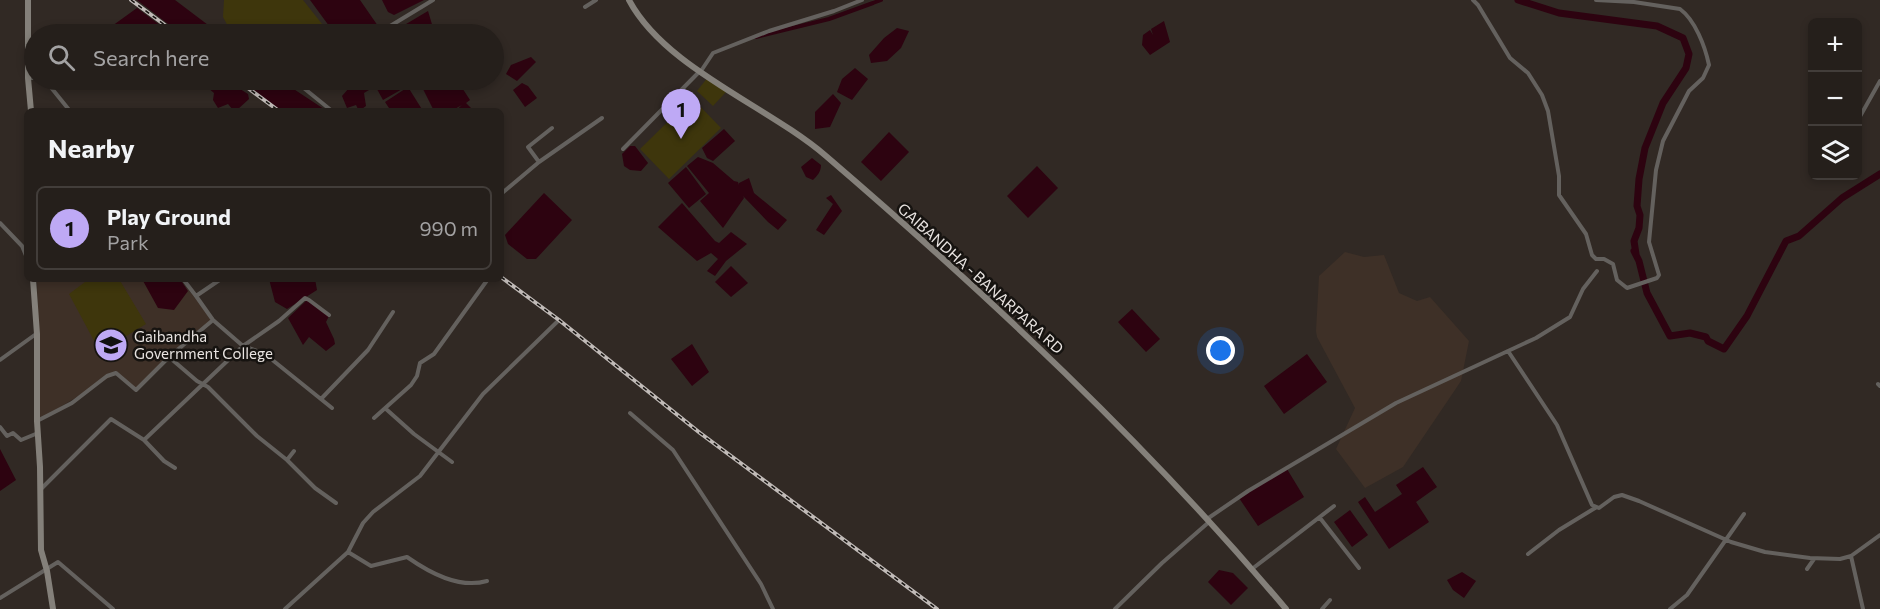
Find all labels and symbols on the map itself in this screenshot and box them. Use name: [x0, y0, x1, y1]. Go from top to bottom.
pin: 1: [662, 90, 700, 139]
street label: GAIBANDHA - BANARPARA RD: [894, 199, 1068, 357]
school or university icon: Gaibandha Government College: [93, 327, 129, 363]
place label: Gaibandha Government College: [134, 327, 273, 362]
your location: [1206, 336, 1235, 365]

